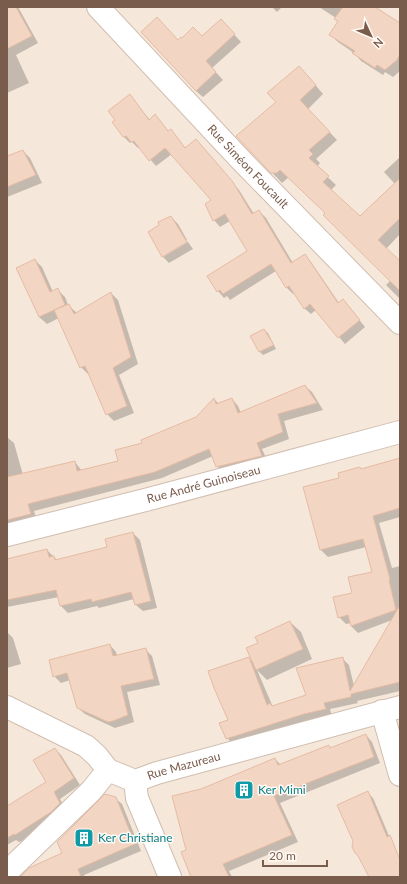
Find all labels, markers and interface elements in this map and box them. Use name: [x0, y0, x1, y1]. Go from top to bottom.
north arrow: [351, 16, 391, 56]
text: N: [371, 36, 386, 51]
street label: Rue Siméon Foucault: [204, 121, 293, 212]
street label: Rue André Guinoiseau: [145, 462, 262, 506]
street label: Rue Mazureau: [145, 748, 222, 783]
building icon: Ker Mimi: [233, 779, 255, 801]
place label: Ker Mimi: [258, 782, 306, 797]
building icon: Ker Christiane: [73, 827, 95, 849]
place label: Ker Christiane: [98, 830, 173, 845]
scale bar: [263, 842, 327, 868]
text: 20 m: [269, 848, 296, 863]

